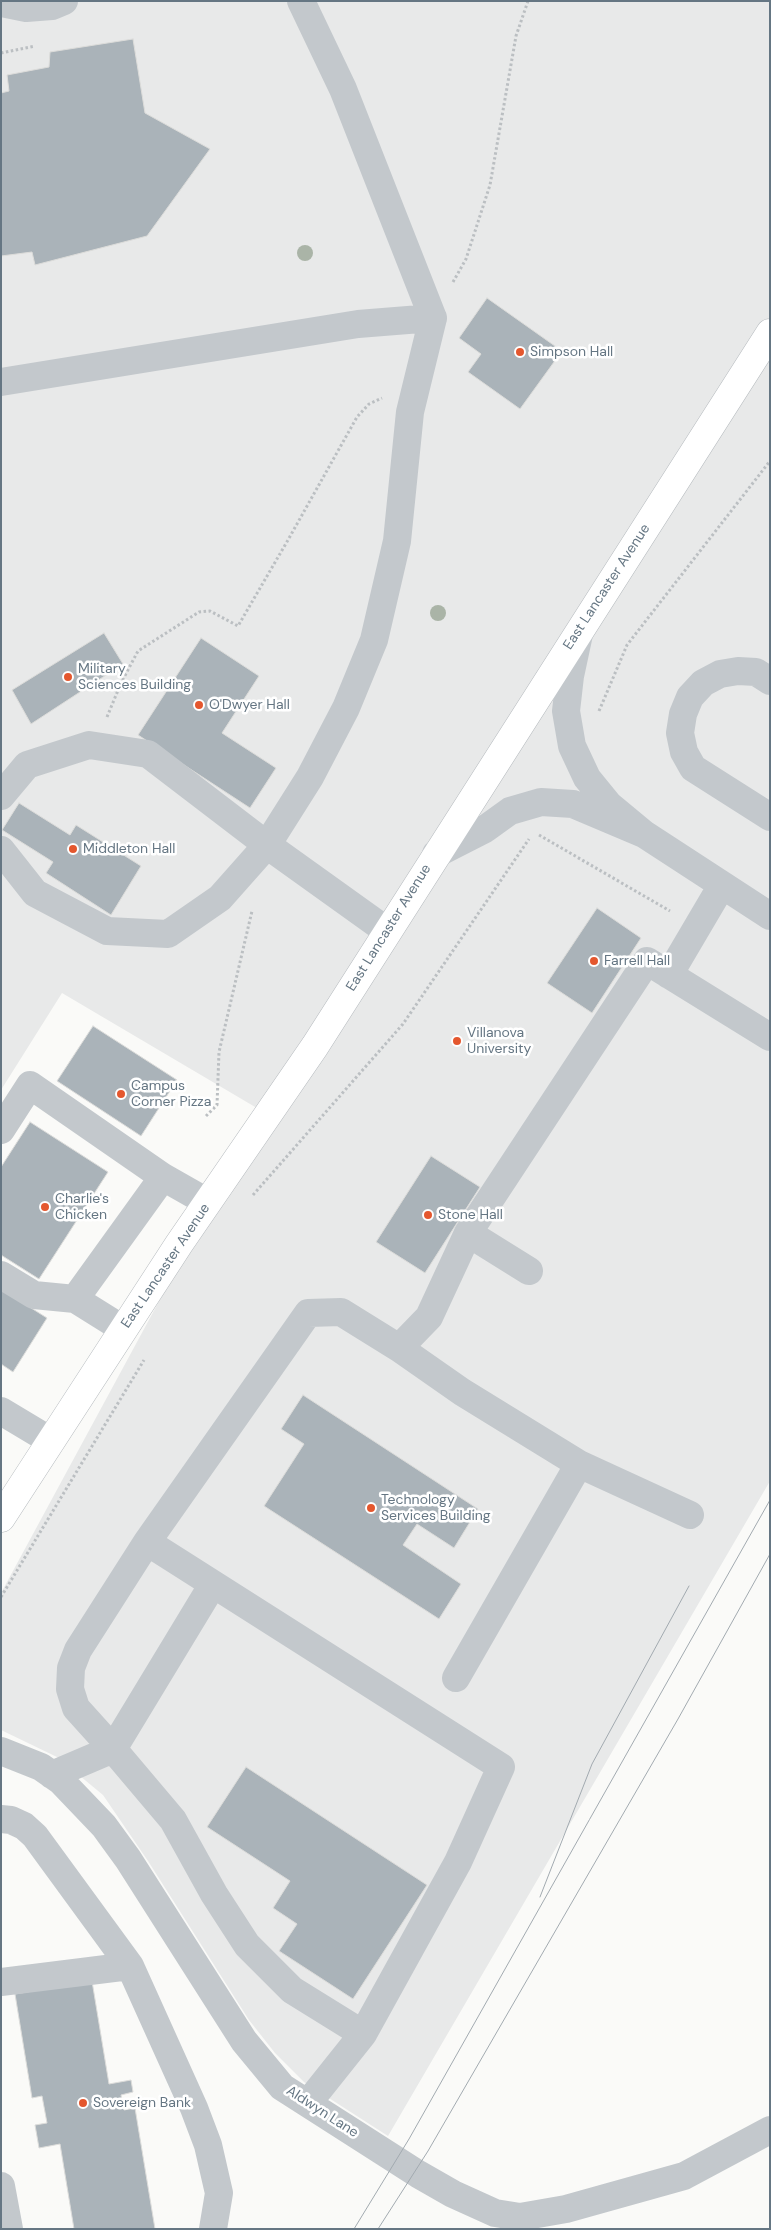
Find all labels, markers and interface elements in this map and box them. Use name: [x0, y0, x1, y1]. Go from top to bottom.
place label: Simpson Hall: [530, 344, 613, 360]
marker: Simpson Hall: [514, 346, 526, 358]
street label: East Lancaster Avenue: [560, 521, 654, 653]
place label: Military Sciences Building: [78, 661, 191, 694]
marker: Military Sciences Building: [62, 671, 74, 683]
place label: O'Dwyer Hall: [209, 697, 290, 713]
marker: O'Dwyer Hall: [193, 699, 205, 711]
place label: Middleton Hall: [83, 841, 175, 857]
marker: Middleton Hall: [67, 843, 79, 855]
street label: East Lancaster Avenue: [343, 861, 435, 995]
place label: Farrell Hall: [604, 953, 670, 969]
marker: Farrell Hall: [588, 955, 600, 967]
place label: Villanova University: [467, 1025, 531, 1058]
marker: Villanova University: [451, 1035, 463, 1047]
place label: Campus Corner Pizza: [131, 1078, 211, 1110]
marker: Campus Corner Pizza: [115, 1088, 127, 1100]
place label: Charlie's Chicken: [55, 1191, 109, 1224]
marker: Charlie's Chicken: [39, 1201, 51, 1213]
street label: East Lancaster Avenue: [118, 1201, 214, 1331]
place label: Stone Hall: [438, 1207, 503, 1223]
marker: Stone Hall: [422, 1209, 434, 1221]
place label: Technology Services Building: [381, 1492, 491, 1524]
marker: Technology Services Building: [365, 1502, 377, 1514]
street label: Aldwyn Lane: [283, 2083, 361, 2141]
place label: Sovereign Bank: [93, 2095, 191, 2111]
marker: Sovereign Bank: [77, 2097, 89, 2109]

